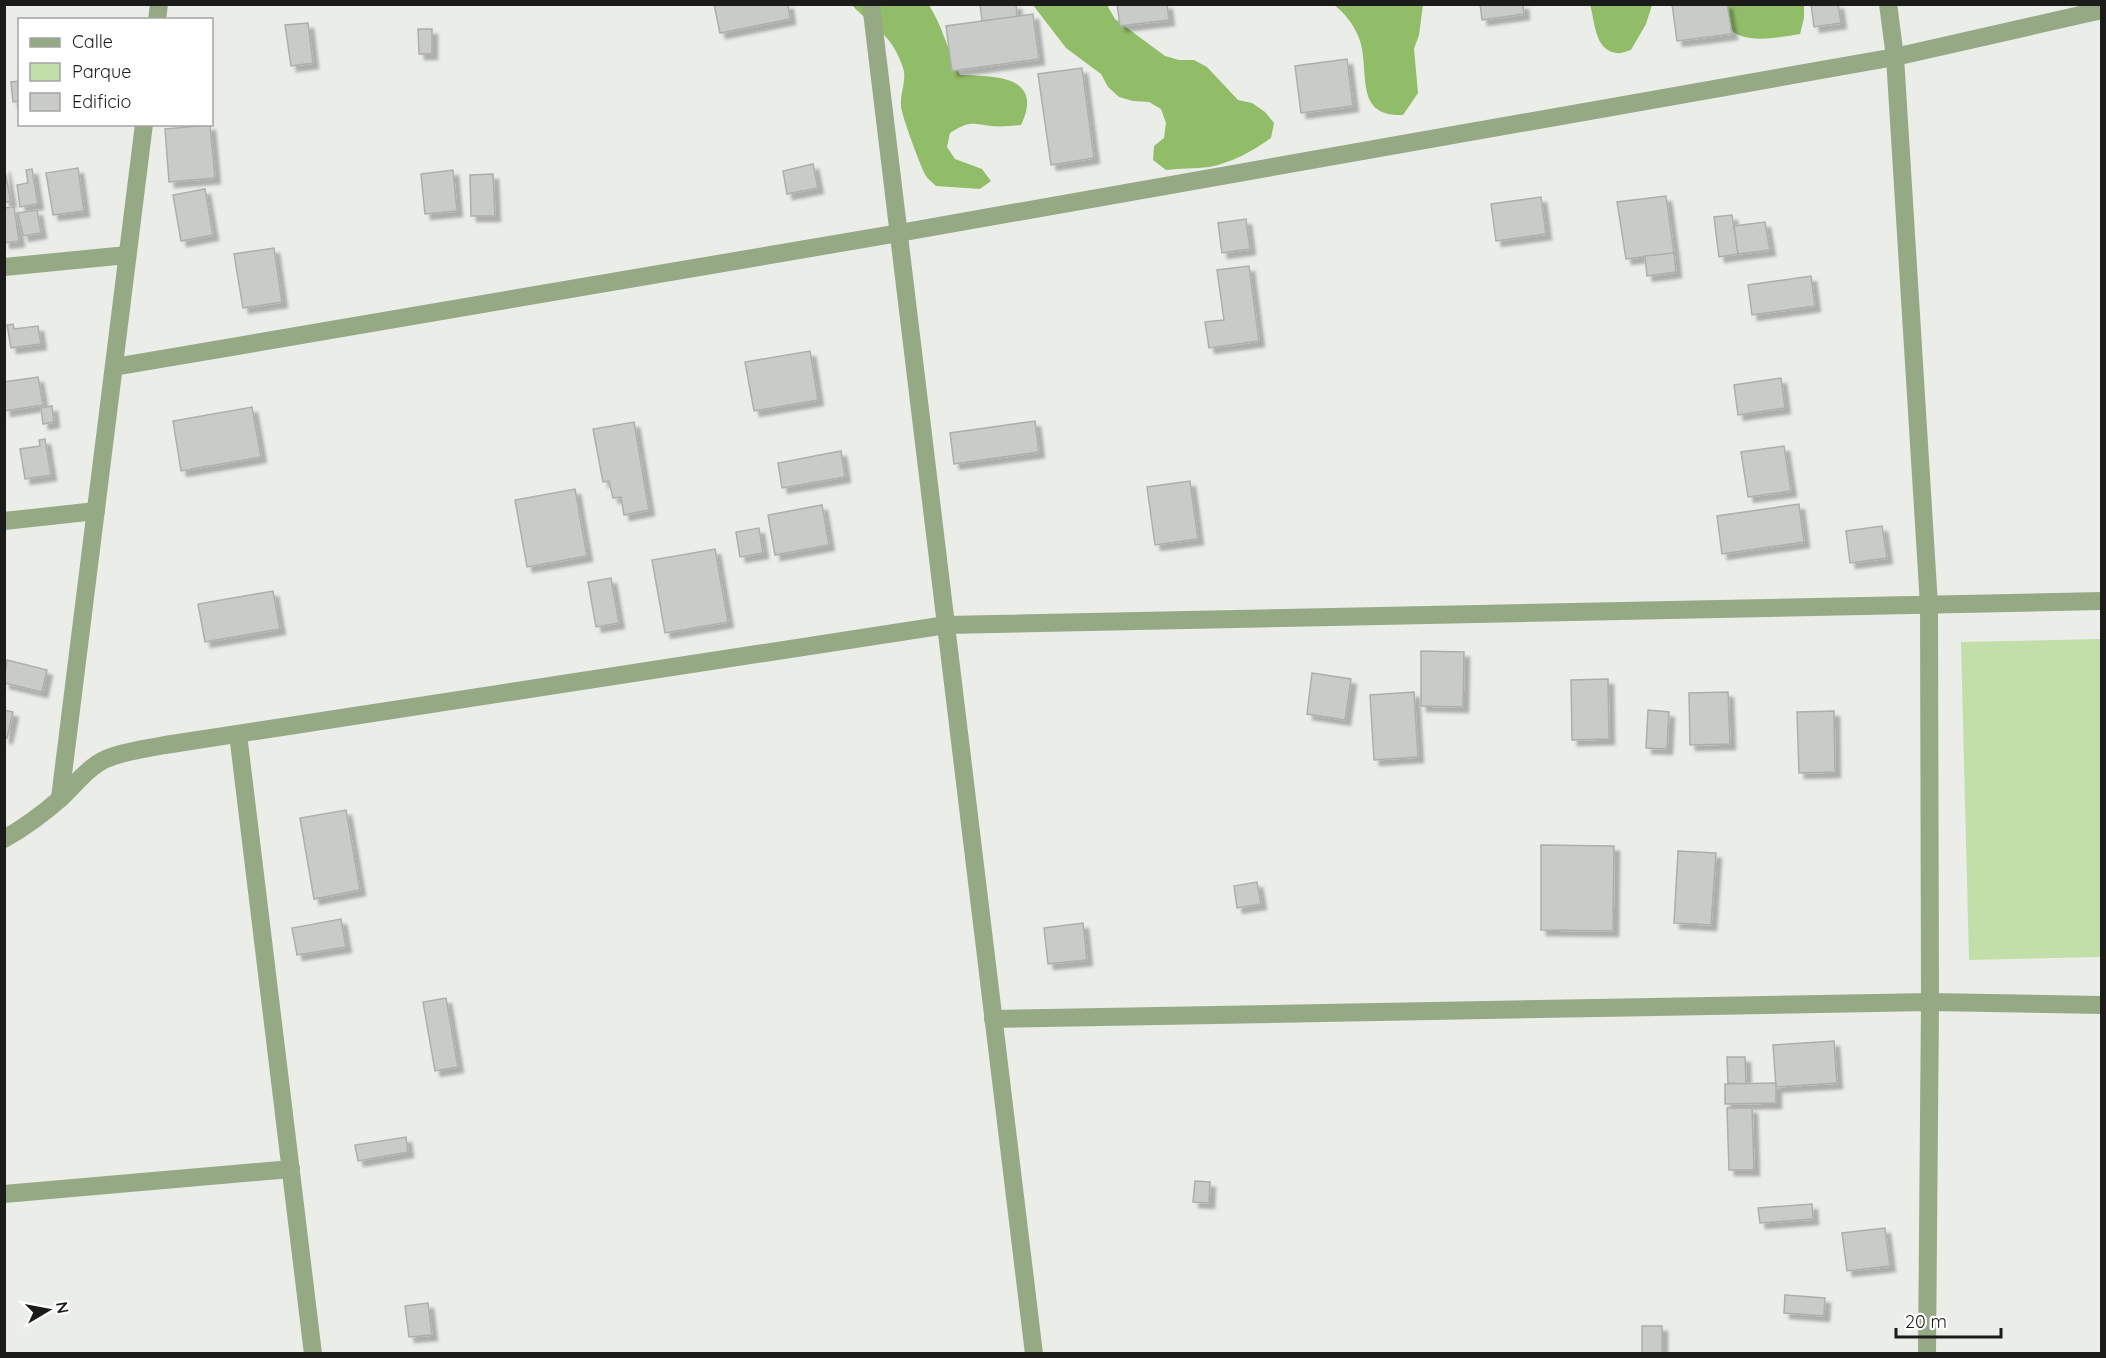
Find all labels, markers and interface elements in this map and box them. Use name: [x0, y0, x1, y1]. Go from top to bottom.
legend: [18, 18, 213, 126]
text: Calle: [72, 30, 113, 53]
text: Parque: [72, 60, 131, 83]
text: Edificio: [72, 90, 131, 113]
north arrow: [18, 1280, 78, 1340]
text: N: [52, 1300, 74, 1315]
scale bar: [1896, 1301, 2001, 1339]
text: 20 m: [1905, 1310, 1947, 1333]

